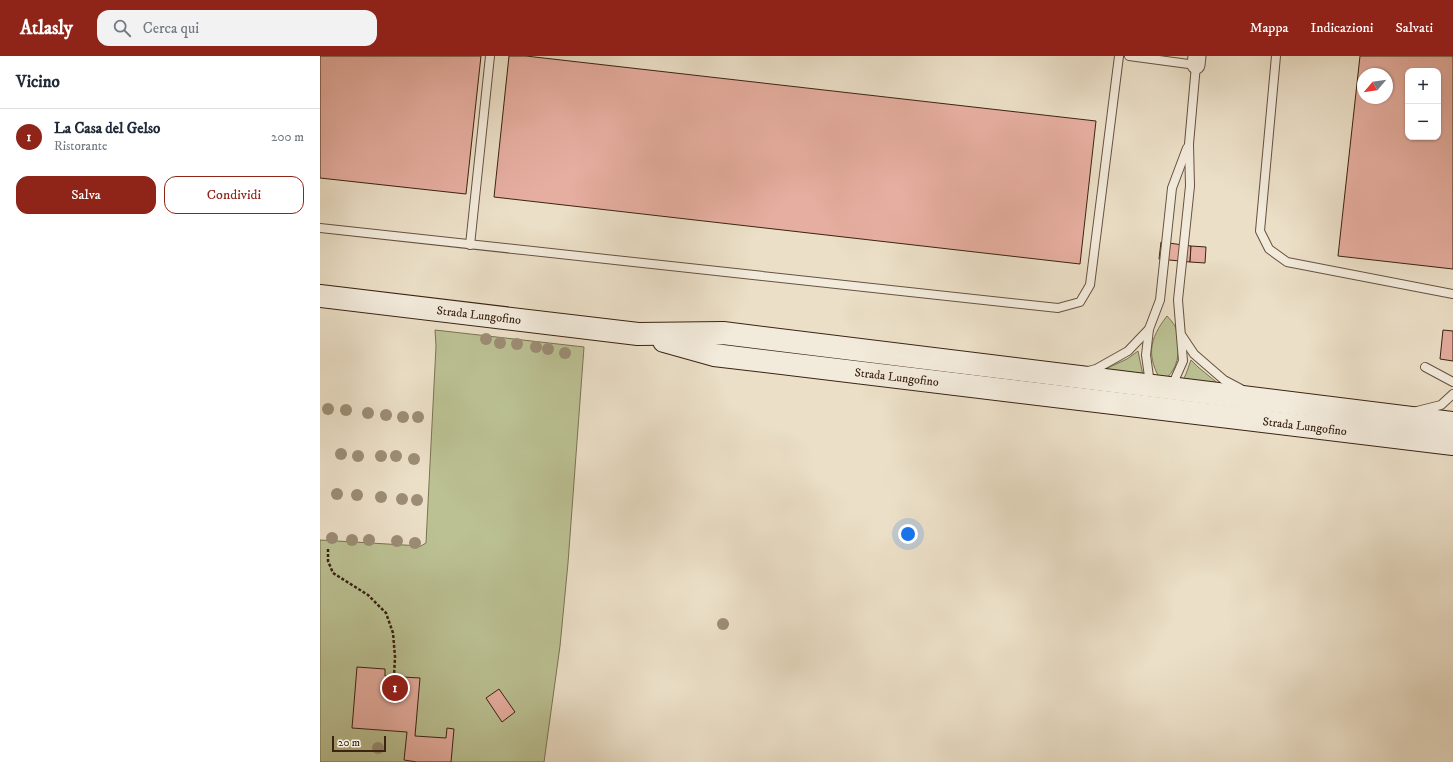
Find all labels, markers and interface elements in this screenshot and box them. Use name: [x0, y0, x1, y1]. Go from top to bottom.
search box: [97, 10, 377, 46]
text: Atlasly: [20, 17, 73, 40]
icon: search: [111, 17, 133, 39]
text: Cerca qui: [143, 19, 199, 38]
text: Mappa: [1250, 19, 1288, 37]
text: Indicazioni: [1310, 19, 1373, 37]
text: Salvati: [1395, 19, 1433, 37]
north arrow: [1357, 68, 1393, 104]
map controls: [1405, 68, 1441, 140]
button: +: [1405, 68, 1441, 104]
text: Vicino: [16, 71, 60, 93]
button: −: [1405, 104, 1441, 140]
text: La Casa del Gelso: [54, 119, 160, 138]
text: 1: [27, 129, 31, 145]
text: 200 m: [271, 129, 304, 145]
text: Ristorante: [54, 138, 107, 154]
button: Salva: [16, 176, 156, 214]
button: Condividi: [164, 176, 304, 214]
street label: Strada Lungofino: [436, 303, 522, 327]
street label: Strada Lungofino: [854, 365, 940, 390]
street label: Strada Lungofino: [1262, 414, 1348, 439]
your location: [898, 524, 918, 544]
pin: 1: [382, 673, 408, 703]
scale bar: [332, 734, 386, 753]
text: 20 m: [338, 736, 360, 750]

